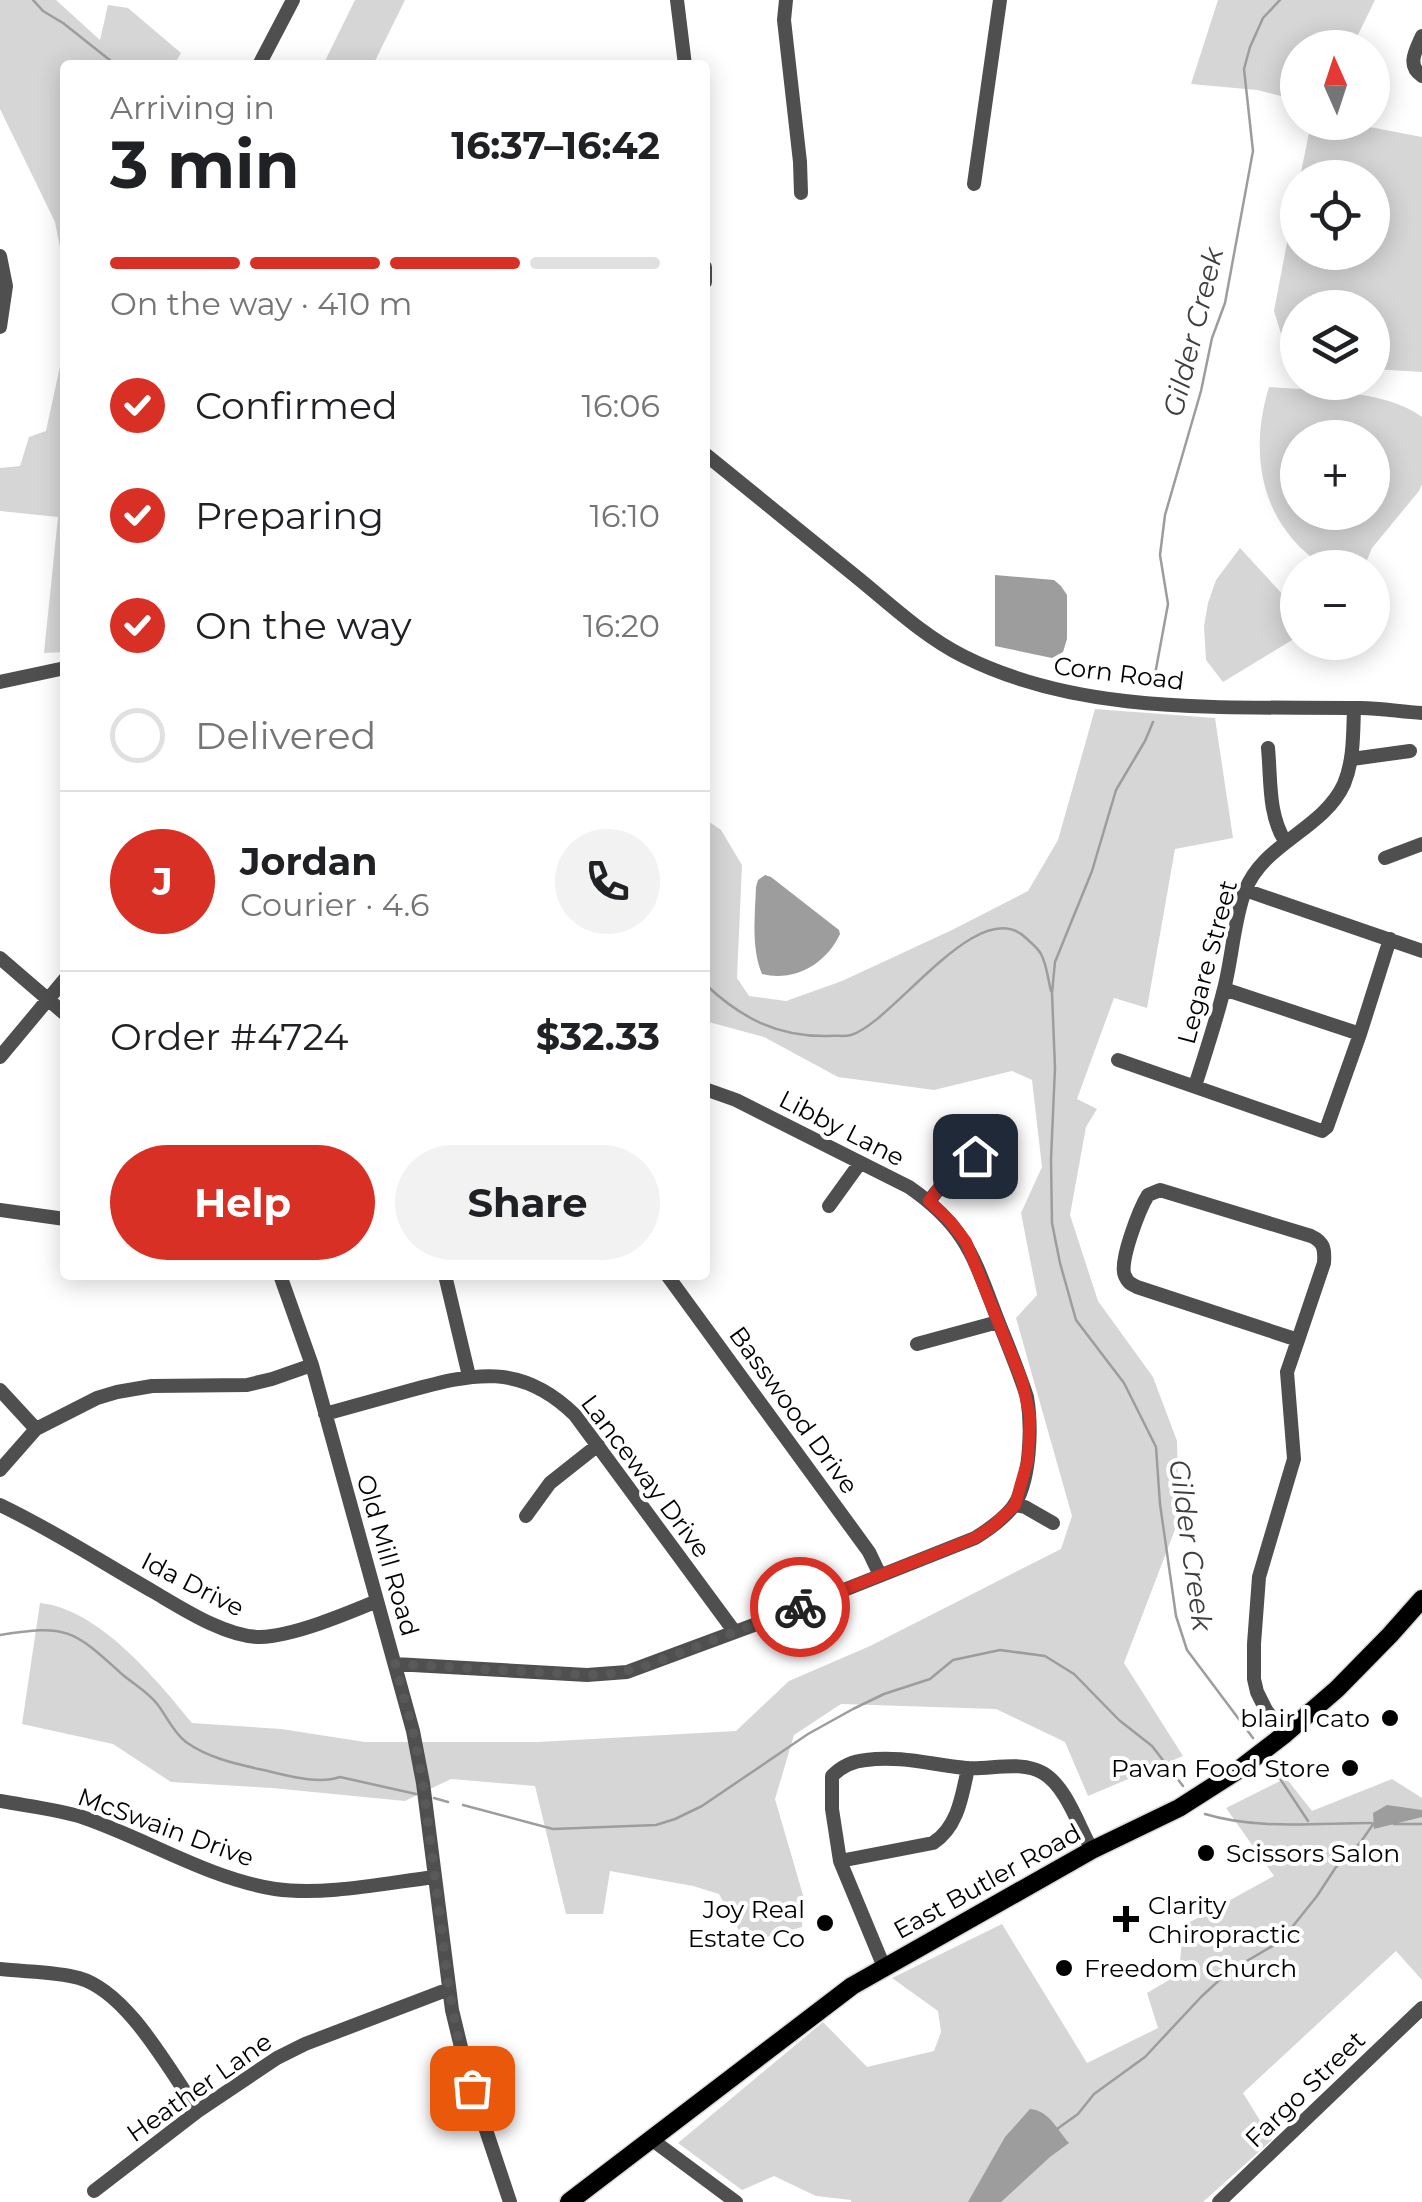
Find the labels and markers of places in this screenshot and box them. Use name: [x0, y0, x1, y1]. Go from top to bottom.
pin: [933, 1114, 1018, 1199]
place label: blair | cato: [1240, 1703, 1370, 1733]
marker: blair | cato: [1379, 1707, 1401, 1729]
place label: Pavan Food Store: [1111, 1753, 1330, 1783]
marker: Pavan Food Store: [1339, 1757, 1361, 1779]
place label: Scissors Salon: [1226, 1838, 1400, 1868]
marker: Scissors Salon: [1195, 1842, 1217, 1864]
place label: Clarity Chiropractic: [1148, 1890, 1301, 1949]
place label: Joy Real Estate Co: [688, 1894, 805, 1953]
marker: Clarity Chiropractic: [1113, 1906, 1139, 1932]
marker: Joy Real Estate Co: [814, 1912, 836, 1934]
place label: Freedom Church: [1084, 1953, 1297, 1983]
marker: Freedom Church: [1053, 1957, 1075, 1979]
pin: [430, 2046, 515, 2131]

